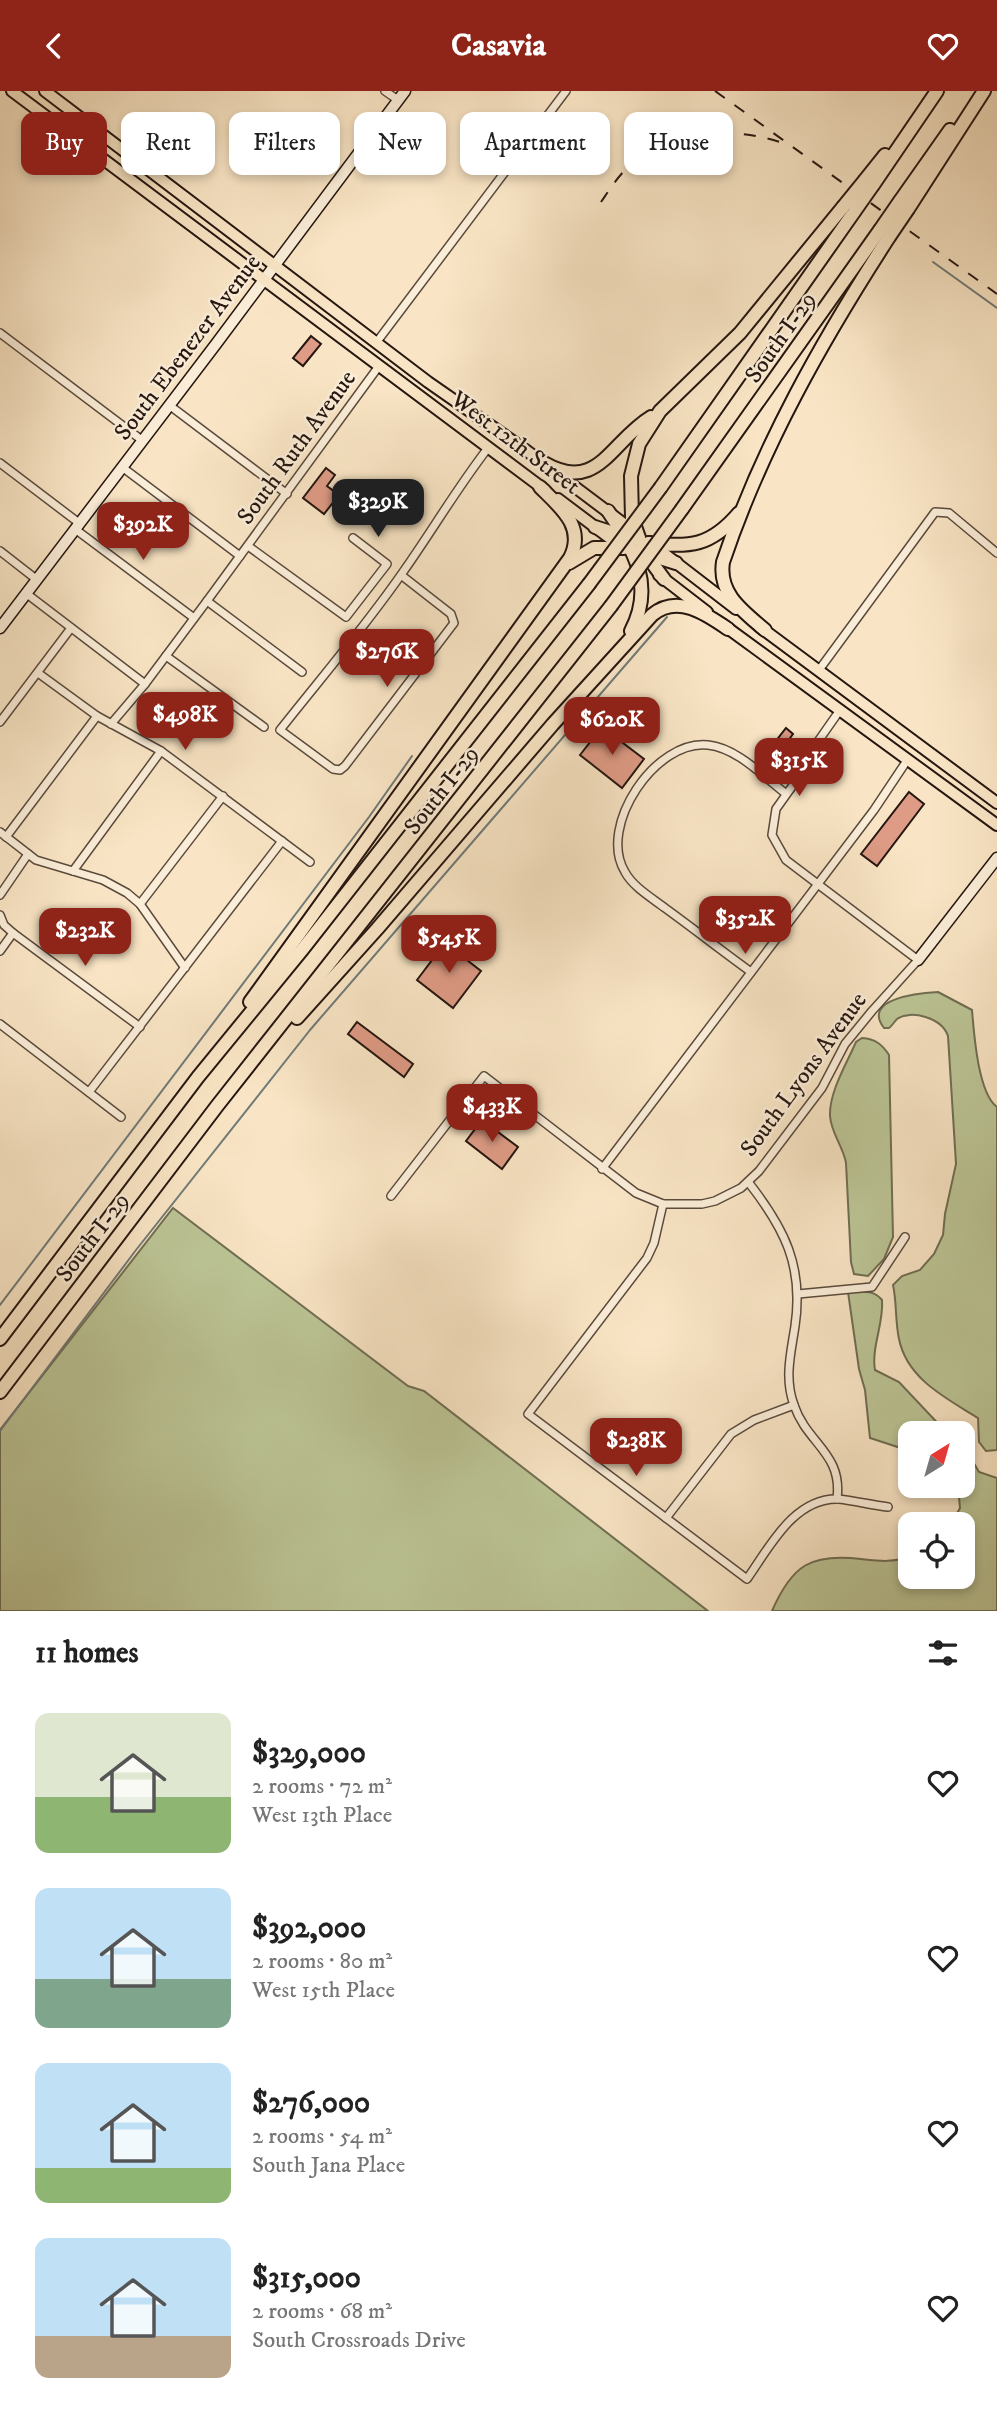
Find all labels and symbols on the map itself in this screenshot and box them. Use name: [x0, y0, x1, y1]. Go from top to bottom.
street label: South Ebenezer Avenue: [108, 249, 268, 447]
street label: South I-29: [739, 286, 823, 389]
street label: South Ruth Avenue: [231, 365, 363, 531]
street label: West 12th Street: [444, 384, 586, 501]
pin: $329K: [329, 479, 427, 539]
pin: $392K: [94, 503, 192, 562]
pin: $276K: [338, 629, 436, 689]
pin: $498K: [136, 693, 234, 752]
pin: $620K: [563, 697, 661, 757]
pin: $315K: [750, 739, 848, 798]
street label: South I-29: [398, 740, 486, 841]
pin: $352K: [696, 897, 794, 956]
pin: $232K: [36, 909, 134, 968]
pin: $545K: [400, 915, 498, 975]
street label: South Lyons Avenue: [734, 986, 874, 1163]
pin: $433K: [443, 1084, 541, 1144]
street label: South I-29: [49, 1187, 136, 1288]
pin: $238K: [587, 1419, 685, 1478]
north arrow: [898, 1421, 975, 1498]

